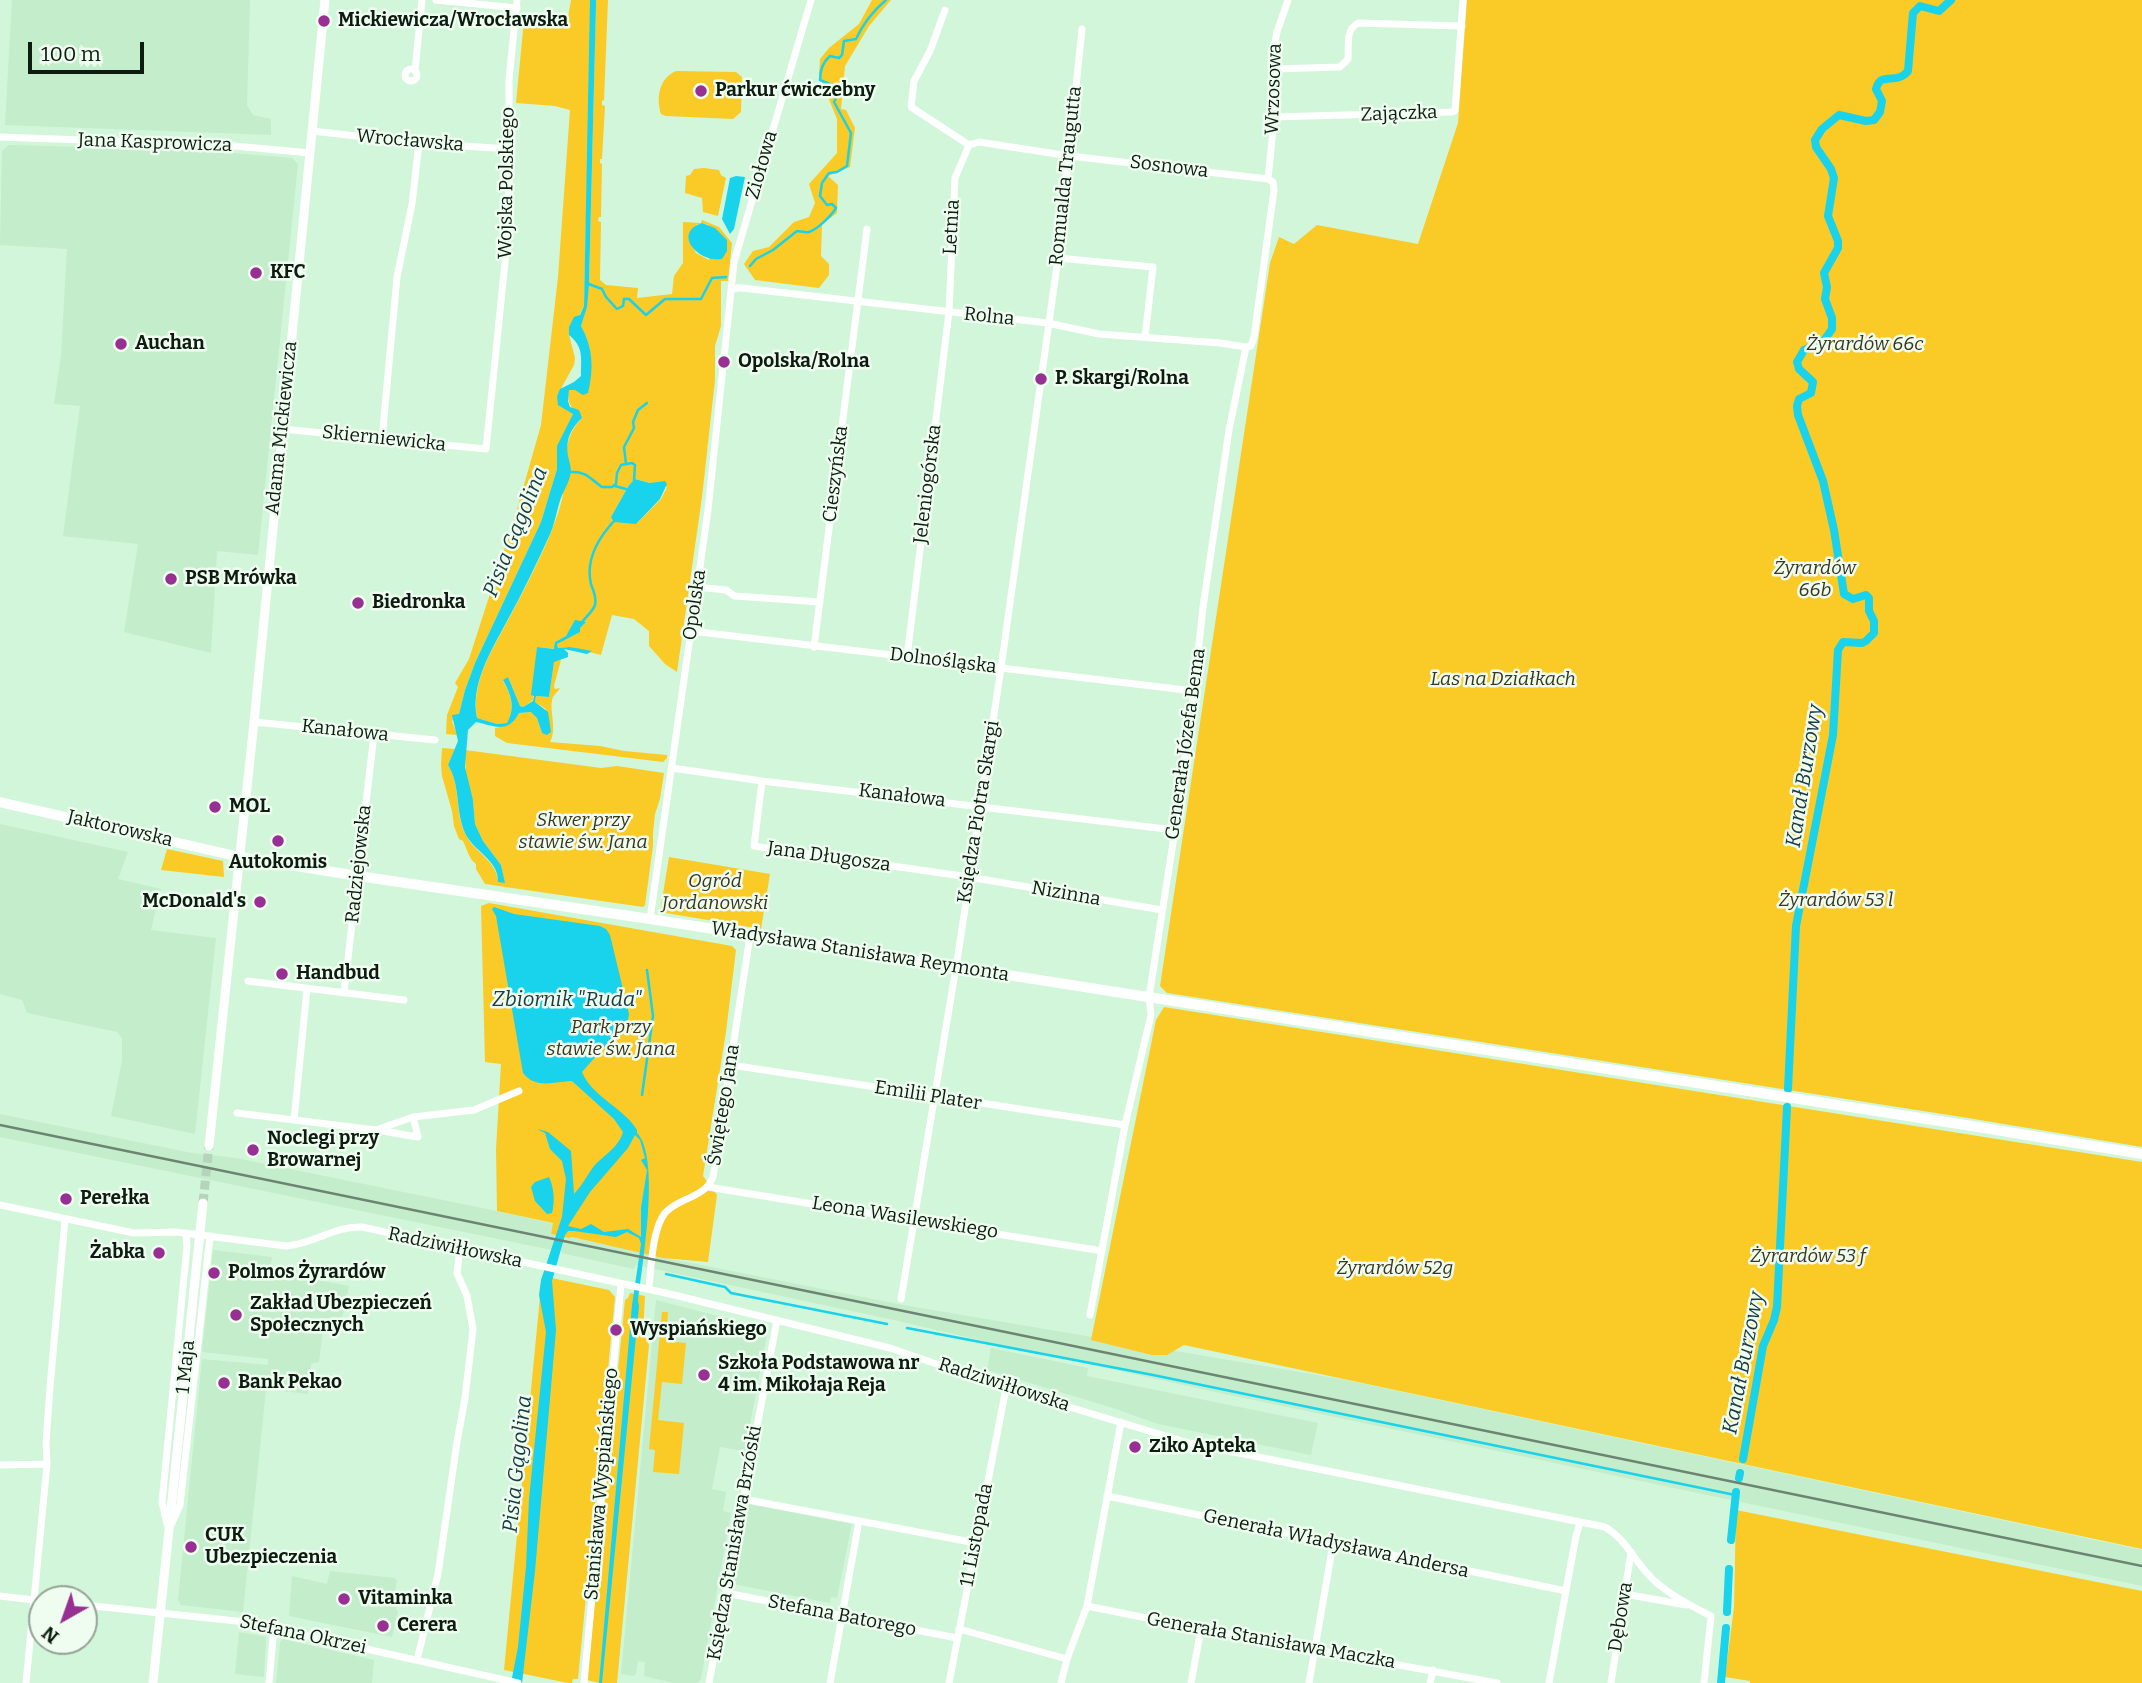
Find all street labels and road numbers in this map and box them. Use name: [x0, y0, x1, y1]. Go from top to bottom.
street label: Wrzosowa: [1261, 43, 1287, 135]
street label: Romualda Traugutta: [1045, 85, 1087, 267]
street label: Zajączka: [1360, 101, 1438, 127]
street label: Wojska Polskiego: [494, 107, 520, 259]
street label: Wrocławska: [355, 125, 465, 157]
street label: Ziołowa: [741, 128, 783, 202]
street label: Jana Kasprowicza: [77, 129, 233, 157]
street label: Sosnowa: [1128, 151, 1210, 183]
street label: Letnia: [939, 199, 965, 255]
street label: Rolna: [962, 303, 1016, 331]
street label: Adama Mickiewicza: [262, 340, 302, 516]
street label: Skierniewicka: [321, 421, 447, 457]
street label: Jeleniogórska: [909, 423, 947, 545]
street label: Cieszyńska: [819, 424, 853, 524]
street label: Opolska: [679, 568, 711, 642]
street label: Dolnośląska: [888, 643, 998, 679]
street label: Generała Józefa Bema: [1161, 647, 1211, 841]
street label: Kanałowa: [300, 715, 390, 747]
street label: Księdza Piotra Skargi: [953, 719, 1005, 905]
street label: Kanałowa: [857, 779, 947, 813]
street label: Radziejowska: [341, 804, 377, 924]
street label: Jaktorowska: [65, 806, 175, 852]
street label: Jana Długosza: [766, 837, 892, 877]
street label: Nizinna: [1030, 877, 1102, 911]
street label: Władysława Stanisława Reymonta: [709, 917, 1011, 987]
street label: Świętego Jana: [703, 1043, 745, 1167]
street label: Emilii Plater: [873, 1076, 983, 1116]
street label: Leona Wasilewskiego: [810, 1192, 1000, 1244]
street label: Radziwiłłowska: [386, 1223, 524, 1273]
street label: 1 Maja: [172, 1339, 200, 1395]
street label: Radziwiłłowska: [935, 1353, 1073, 1417]
street label: Stanisława Wyspiańskiego: [580, 1367, 624, 1601]
street label: Księdza Stanisława Brzóski: [703, 1424, 767, 1662]
street label: 11 Listopada: [956, 1481, 998, 1589]
street label: Generała Władysława Andersa: [1201, 1505, 1471, 1583]
street label: Dębowa: [1604, 1580, 1638, 1654]
street label: Stefana Batorego: [766, 1590, 918, 1642]
street label: Generała Stanisława Maczka: [1145, 1608, 1397, 1674]
street label: Stefana Okrzei: [237, 1610, 369, 1660]

